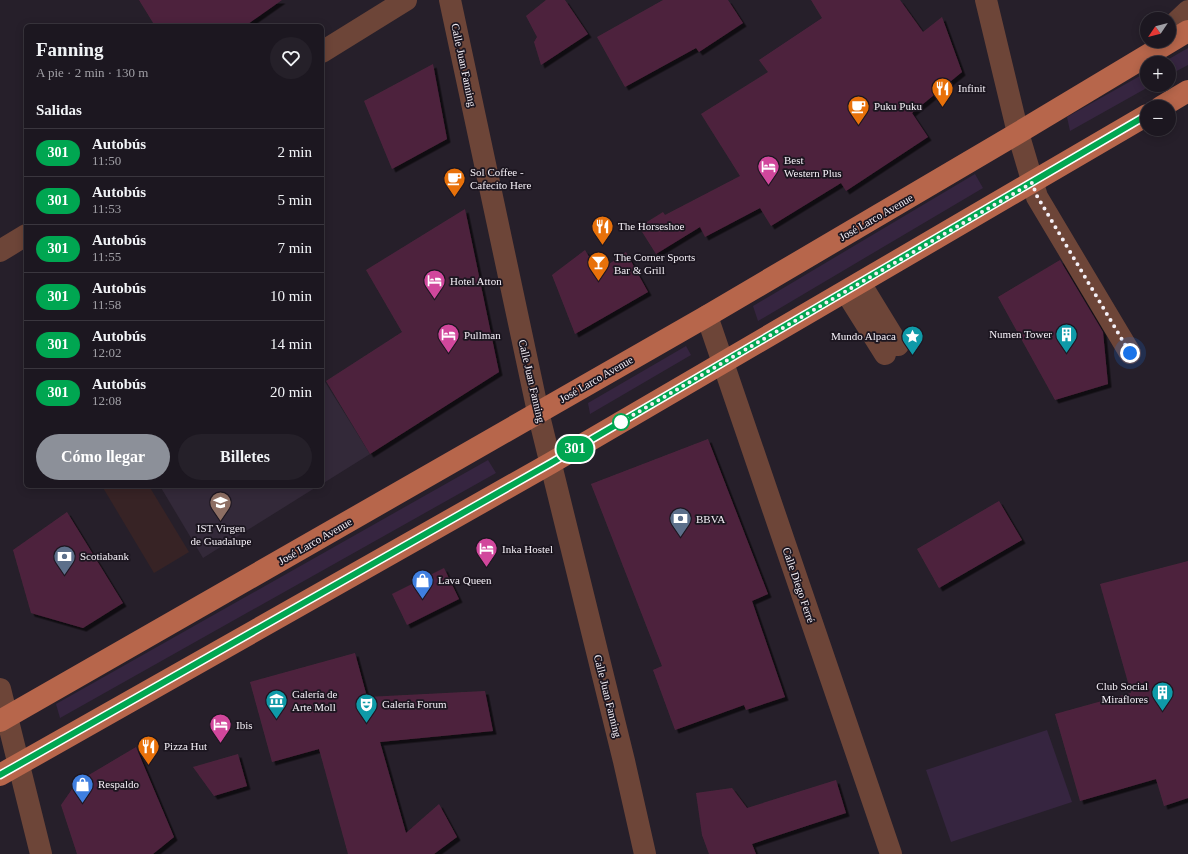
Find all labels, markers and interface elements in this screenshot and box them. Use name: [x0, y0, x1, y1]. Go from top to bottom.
north arrow: [1140, 12, 1176, 48]
map controls: [1140, 12, 1176, 136]
street label: Calle Juan Fanning: [449, 22, 479, 108]
button: heart: [270, 37, 312, 79]
text: Fanning: [36, 39, 104, 60]
button: +: [1140, 56, 1176, 92]
text: A pie · 2 min · 130 m: [36, 65, 148, 80]
restaurant icon: Infinit: [929, 75, 955, 108]
place label: Infinit: [958, 82, 986, 94]
cafe icon: Puku Puku: [845, 93, 871, 126]
place label: Puku Puku: [874, 100, 922, 112]
button: −: [1140, 100, 1176, 136]
text: Salidas: [36, 102, 82, 118]
text: Autobús: [92, 136, 146, 152]
text: 2 min: [277, 144, 312, 160]
text: 301: [48, 145, 69, 160]
text: 11:50: [92, 153, 121, 168]
hotel icon: Best Western Plus: [755, 153, 781, 186]
place label: Best Western Plus: [784, 154, 841, 179]
cafe icon: Sol Coffee - Cafecito Here: [442, 165, 468, 198]
place label: Sol Coffee - Cafecito Here: [470, 166, 531, 191]
text: Autobús: [92, 184, 146, 200]
street label: José Larco Avenue: [837, 191, 915, 243]
text: 5 min: [277, 192, 312, 208]
text: 301: [48, 193, 69, 208]
text: 11:53: [92, 201, 121, 216]
restaurant icon: The Horseshoe: [589, 213, 615, 246]
place label: The Horseshoe: [618, 220, 684, 232]
text: Autobús: [92, 232, 146, 248]
text: 7 min: [277, 240, 312, 256]
text: 301: [48, 241, 69, 256]
text: 11:55: [92, 249, 121, 264]
bar icon: The Corner Sports Bar & Grill: [586, 250, 612, 283]
place label: The Corner Sports Bar & Grill: [614, 251, 695, 276]
hotel icon: Hotel Atton: [421, 268, 447, 301]
place label: Hotel Atton: [450, 275, 502, 287]
text: Autobús: [92, 280, 146, 296]
text: 10 min: [270, 288, 312, 304]
text: 301: [48, 289, 69, 304]
text: 11:58: [92, 297, 121, 312]
building icon: Numen Tower: [1054, 321, 1080, 354]
hotel icon: Pullman: [435, 322, 461, 355]
place icon: Mundo Alpaca: [899, 323, 925, 356]
text: Autobús: [92, 328, 146, 344]
place label: Numen Tower: [989, 328, 1052, 340]
place label: Pullman: [464, 329, 501, 341]
place label: Mundo Alpaca: [831, 330, 896, 342]
text: 14 min: [270, 336, 312, 352]
text: 301: [48, 337, 69, 352]
street label: Calle Juan Fanning: [517, 338, 548, 424]
your location: [1120, 343, 1140, 363]
text: 12:02: [92, 345, 122, 360]
street label: José Larco Avenue: [557, 353, 635, 405]
text: Autobús: [92, 376, 146, 392]
text: 20 min: [270, 384, 312, 400]
text: 301: [48, 385, 69, 400]
text: 12:08: [92, 393, 122, 408]
unlabelled marker: [612, 413, 630, 431]
button: Cómo llegar: [36, 434, 170, 480]
button: Billetes: [178, 434, 312, 480]
line badge: 301: [552, 436, 598, 462]
text: 301: [565, 441, 586, 456]
school or university icon: IST Virgen de Guadalupe: [208, 489, 234, 522]
bank icon: BBVA: [667, 506, 693, 539]
place label: BBVA: [696, 513, 725, 525]
street label: José Larco Avenue: [276, 515, 354, 567]
place label: IST Virgen de Guadalupe: [191, 522, 252, 547]
hotel icon: Inka Hostel: [473, 536, 499, 569]
bank icon: Scotiabank: [51, 543, 77, 576]
place label: Inka Hostel: [502, 543, 553, 555]
street label: Calle Diego Ferré: [780, 546, 818, 624]
place label: Scotiabank: [80, 550, 129, 562]
shop icon: Lava Queen: [410, 567, 436, 600]
place label: Lava Queen: [438, 574, 492, 586]
street label: Calle Juan Fanning: [592, 653, 624, 739]
building icon: Club Social Miraflores: [1150, 679, 1176, 712]
place label: Club Social Miraflores: [1096, 680, 1148, 705]
museum icon: Galería de Arte Moll: [264, 687, 290, 720]
place label: Galería de Arte Moll: [292, 688, 338, 713]
theatre icon: Galería Forum: [353, 691, 379, 724]
place label: Galería Forum: [382, 698, 447, 710]
hotel icon: Ibis: [207, 712, 233, 745]
place label: Ibis: [236, 719, 253, 731]
restaurant icon: Pizza Hut: [136, 733, 162, 766]
place label: Pizza Hut: [164, 740, 207, 752]
shop icon: Respaldo: [70, 771, 96, 804]
place label: Respaldo: [98, 778, 139, 790]

